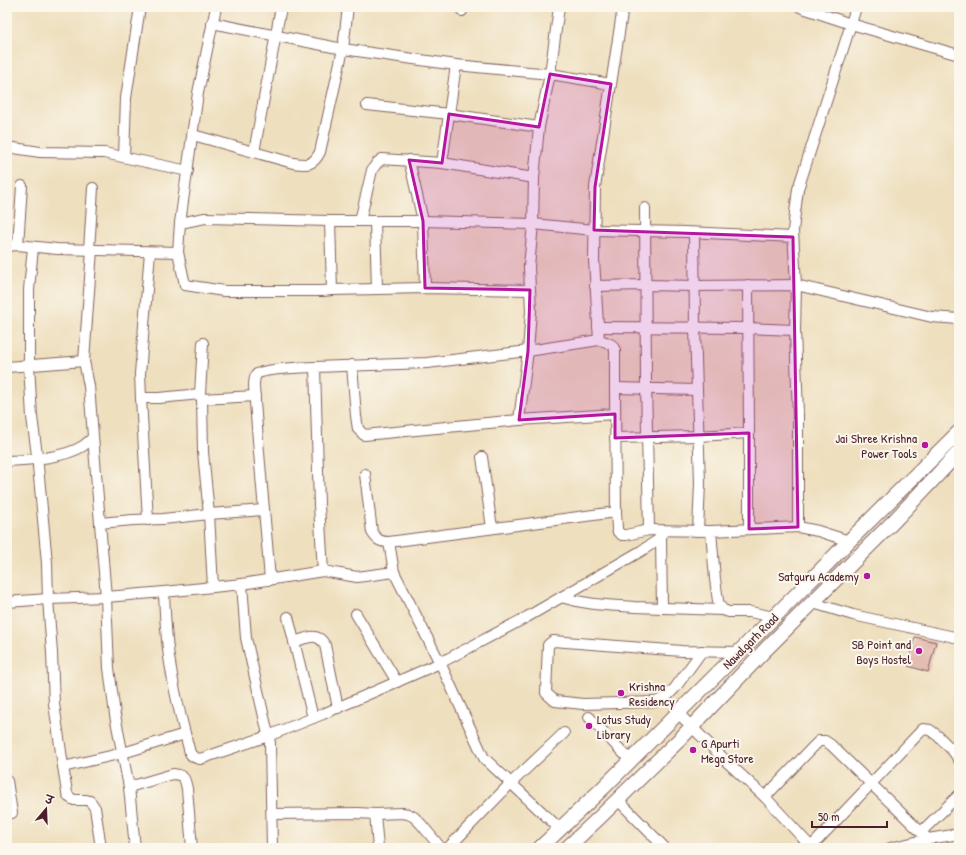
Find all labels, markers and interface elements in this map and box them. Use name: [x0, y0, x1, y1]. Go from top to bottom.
place label: Jai Shree Krishna Power Tools: [835, 429, 917, 462]
marker: Jai Shree Krishna Power Tools: [920, 440, 930, 450]
place label: Satguru Academy: [778, 567, 859, 585]
marker: Satguru Academy: [862, 571, 872, 581]
street label: Nawalgarh Road: [718, 609, 782, 673]
place label: SB Point and Boys Hostel: [852, 635, 912, 668]
marker: SB Point and Boys Hostel: [914, 646, 924, 656]
place label: Krishna Residency: [629, 677, 675, 710]
marker: Krishna Residency: [616, 688, 626, 698]
place label: Lotus Study Library: [597, 710, 651, 743]
marker: Lotus Study Library: [584, 721, 594, 731]
place label: G Apurti Mega Store: [701, 734, 754, 767]
marker: G Apurti Mega Store: [688, 745, 698, 755]
north arrow: [26, 789, 66, 829]
text: उ: [43, 791, 57, 808]
scale bar: [812, 803, 887, 829]
text: 50 m: [818, 808, 839, 825]

